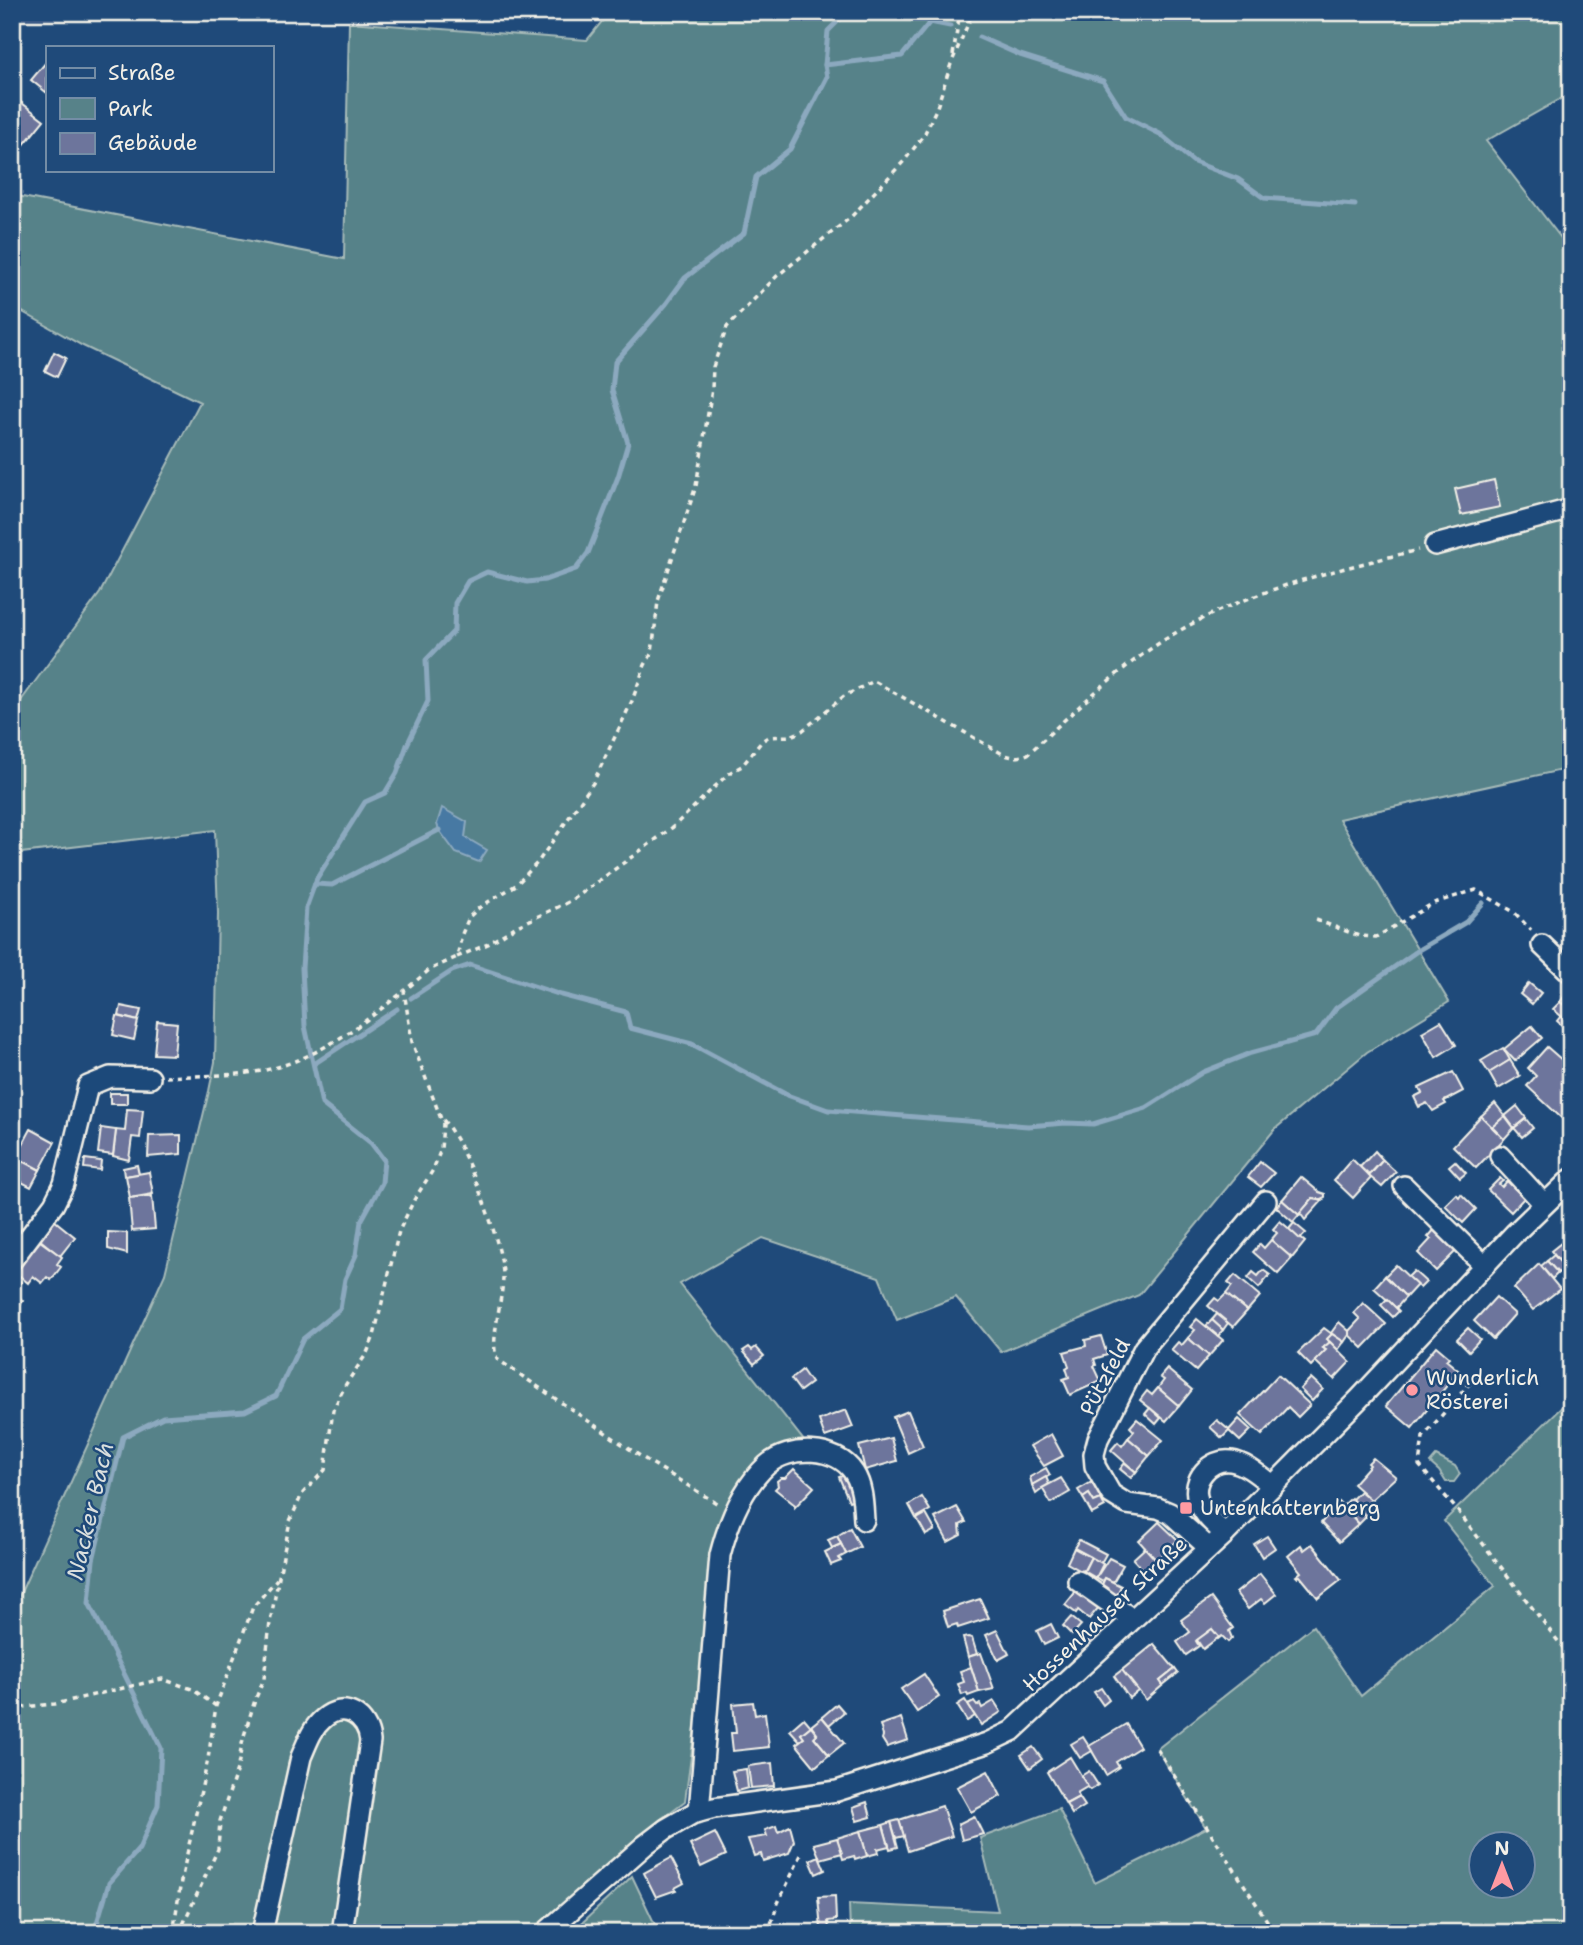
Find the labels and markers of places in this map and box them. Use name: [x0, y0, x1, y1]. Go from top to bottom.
place label: Wunderlich Rösterei: [1426, 1364, 1540, 1416]
marker: Wunderlich Rösterei: [1404, 1382, 1420, 1398]
place label: Untenkatternberg: [1200, 1494, 1380, 1522]
marker: Untenkatternberg: [1178, 1500, 1194, 1516]

